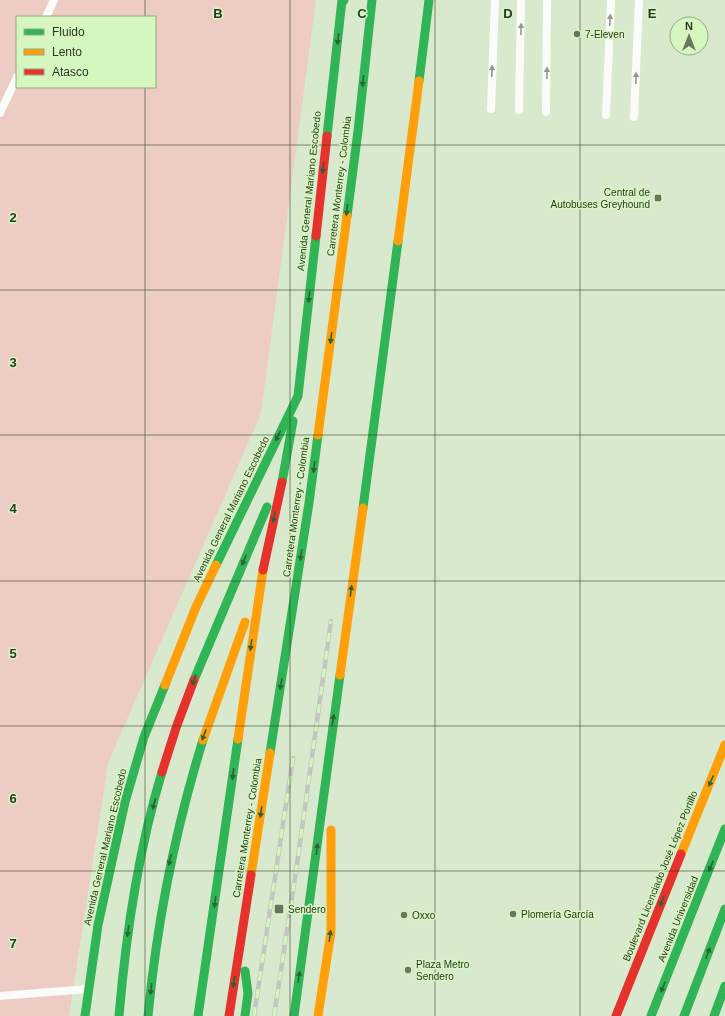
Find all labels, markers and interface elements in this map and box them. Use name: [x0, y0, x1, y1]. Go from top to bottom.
text: B: [213, 6, 223, 21]
text: C: [357, 6, 367, 21]
text: D: [503, 6, 513, 21]
text: E: [648, 6, 657, 21]
one-way arrow: [607, 14, 614, 26]
legend: [16, 16, 156, 88]
north arrow: [669, 16, 709, 56]
text: N: [685, 20, 693, 32]
one-way arrow: [518, 22, 524, 35]
text: Fluido: [52, 25, 85, 39]
marker: 7-Eleven: [572, 29, 582, 39]
place label: 7-Eleven: [585, 29, 624, 40]
one-way arrow: [334, 33, 341, 45]
text: Lento: [52, 45, 82, 59]
one-way arrow: [489, 64, 495, 77]
text: Atasco: [52, 65, 89, 79]
one-way arrow: [544, 66, 550, 79]
one-way arrow: [633, 71, 639, 84]
one-way arrow: [360, 74, 367, 87]
street label: Avenida General Mariano Escobedo: [295, 110, 323, 271]
street label: Carretera Monterrey - Colombia: [325, 115, 353, 257]
one-way arrow: [320, 162, 326, 174]
place label: Central de Autobuses Greyhound: [550, 187, 650, 210]
marker: Central de Autobuses Greyhound: [653, 193, 663, 203]
one-way arrow: [344, 203, 351, 216]
text: 2: [9, 210, 17, 225]
one-way arrow: [305, 291, 312, 303]
one-way arrow: [327, 332, 334, 344]
text: 3: [9, 355, 17, 370]
one-way arrow: [275, 430, 281, 442]
street label: Avenida General Mariano Escobedo: [191, 434, 271, 584]
street label: Carretera Monterrey - Colombia: [281, 436, 311, 578]
one-way arrow: [311, 461, 317, 473]
text: 4: [9, 501, 17, 516]
one-way arrow: [271, 511, 277, 523]
one-way arrow: [298, 549, 304, 561]
one-way arrow: [241, 555, 247, 566]
one-way arrow: [348, 585, 354, 597]
one-way arrow: [248, 639, 254, 651]
text: 5: [9, 646, 17, 661]
one-way arrow: [190, 675, 196, 687]
one-way arrow: [278, 678, 284, 690]
one-way arrow: [330, 714, 336, 726]
one-way arrow: [201, 729, 207, 741]
street label: Carretera Monterrey - Colombia: [231, 757, 264, 899]
street label: Avenida General Mariano Escobedo: [82, 767, 129, 926]
one-way arrow: [230, 768, 236, 780]
one-way arrow: [707, 775, 713, 787]
street label: Boulevard Licenciado José López Portillo: [621, 789, 700, 963]
text: 6: [9, 791, 17, 806]
one-way arrow: [151, 798, 157, 810]
one-way arrow: [258, 806, 264, 818]
one-way arrow: [314, 843, 320, 855]
one-way arrow: [167, 854, 173, 867]
one-way arrow: [707, 860, 713, 872]
street label: Avenida Universidad: [656, 874, 700, 964]
one-way arrow: [212, 896, 218, 909]
one-way arrow: [659, 896, 665, 908]
marker: Sendero: [273, 903, 285, 915]
place label: Sendero: [288, 904, 326, 915]
marker: Plomería García: [508, 909, 518, 919]
place label: Plomería García: [521, 909, 594, 920]
marker: Oxxo: [399, 910, 409, 920]
place label: Oxxo: [412, 910, 436, 921]
one-way arrow: [125, 925, 131, 937]
one-way arrow: [327, 930, 333, 942]
text: 7: [9, 936, 17, 951]
one-way arrow: [705, 947, 711, 959]
place label: Plaza Metro Sendero: [416, 959, 470, 982]
marker: Plaza Metro Sendero: [403, 965, 413, 975]
one-way arrow: [296, 971, 302, 983]
one-way arrow: [231, 976, 237, 988]
one-way arrow: [660, 981, 666, 992]
one-way arrow: [148, 983, 154, 995]

